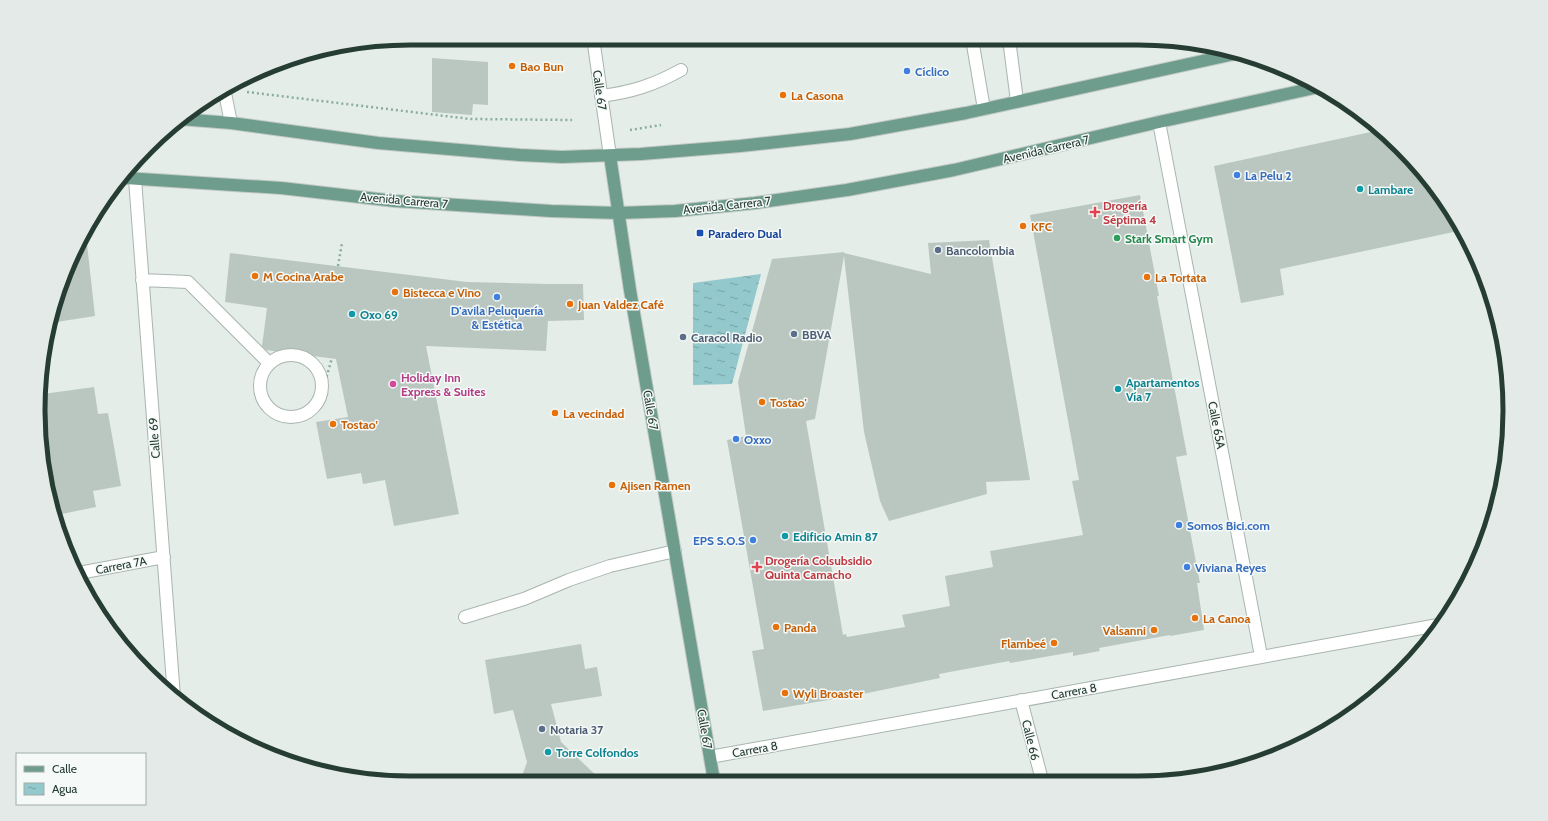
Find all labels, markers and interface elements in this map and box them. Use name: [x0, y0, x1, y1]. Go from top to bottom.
place label: Bao Bun: [520, 59, 564, 74]
marker: Bao Bun: [507, 61, 517, 71]
place label: Cíclico: [915, 64, 949, 79]
marker: Cíclico: [902, 66, 912, 76]
street label: Calle 67: [590, 69, 610, 111]
place label: La Casona: [791, 88, 844, 103]
marker: La Casona: [778, 90, 788, 100]
street label: Avenida Carrera 7: [1001, 132, 1091, 166]
place label: La Pelu 2: [1245, 168, 1292, 183]
marker: La Pelu 2: [1232, 170, 1242, 180]
place label: Lambare: [1368, 182, 1413, 197]
marker: Lambare: [1355, 184, 1365, 194]
street label: Avenida Carrera 7: [359, 189, 449, 211]
street label: Avenida Carrera 7: [682, 193, 772, 217]
place label: Drogería Séptima 4: [1103, 198, 1157, 227]
marker: Drogería Séptima 4: [1090, 207, 1100, 217]
place label: KFC: [1031, 219, 1052, 234]
marker: KFC: [1018, 221, 1028, 231]
place label: Paradero Dual: [708, 226, 782, 241]
marker: Paradero Dual: [695, 228, 705, 238]
place label: Stark Smart Gym: [1125, 231, 1213, 246]
marker: Stark Smart Gym: [1112, 233, 1122, 243]
place label: Bancolombia: [946, 243, 1014, 258]
marker: Bancolombia: [933, 245, 943, 255]
place label: M Cocina Arabe: [263, 269, 344, 284]
place label: La Tortata: [1155, 270, 1206, 285]
marker: M Cocina Arabe: [250, 271, 260, 281]
marker: La Tortata: [1142, 272, 1152, 282]
place label: Bistecca e Vino: [403, 285, 481, 300]
marker: Bistecca e Vino: [390, 287, 400, 297]
marker: D'avila Peluquería & Estética: [492, 292, 502, 302]
place label: Juan Valdez Café: [577, 297, 664, 312]
marker: Juan Valdez Café: [565, 299, 575, 309]
place label: D'avila Peluquería & Estética: [451, 303, 543, 332]
place label: Oxo 69: [360, 307, 398, 322]
marker: Oxo 69: [347, 309, 357, 319]
place label: BBVA: [802, 327, 832, 342]
marker: BBVA: [789, 329, 799, 339]
place label: Caracol Radio: [691, 330, 762, 345]
marker: Caracol Radio: [678, 332, 688, 342]
place label: Holiday Inn Express & Suites: [401, 370, 485, 399]
place label: Apartamentos Vía 7: [1126, 375, 1200, 404]
marker: Holiday Inn Express & Suites: [388, 379, 398, 389]
marker: Apartamentos Vía 7: [1113, 384, 1123, 394]
street label: Calle 67: [640, 389, 662, 431]
place label: Tostao': [770, 395, 807, 410]
marker: Tostao': [757, 397, 767, 407]
street label: Calle 65A: [1205, 400, 1229, 451]
place label: La vecindad: [563, 406, 624, 421]
marker: La vecindad: [550, 408, 560, 418]
street label: Calle 69: [145, 417, 163, 459]
place label: Tostao’: [341, 417, 378, 432]
marker: Tostao’: [328, 419, 338, 429]
place label: Oxxo: [744, 432, 772, 447]
marker: Oxxo: [731, 434, 741, 444]
place label: Ajisen Ramen: [620, 478, 691, 493]
marker: Ajisen Ramen: [607, 480, 617, 490]
place label: Somos Bici.com: [1187, 518, 1270, 533]
marker: Somos Bici.com: [1174, 520, 1184, 530]
place label: Edificio Amin 87: [793, 529, 879, 544]
marker: Edificio Amin 87: [780, 531, 790, 541]
place label: EPS S.O.S: [693, 533, 745, 548]
marker: EPS S.O.S: [748, 535, 758, 545]
street label: Carrera 7A: [94, 553, 148, 577]
place label: Drogería Colsubsidio Quinta Camacho: [765, 553, 872, 582]
place label: Viviana Reyes: [1195, 560, 1266, 575]
marker: Drogería Colsubsidio Quinta Camacho: [752, 562, 762, 572]
marker: Viviana Reyes: [1182, 562, 1192, 572]
place label: La Canoa: [1203, 611, 1250, 626]
marker: La Canoa: [1190, 613, 1200, 623]
place label: Panda: [784, 620, 816, 635]
marker: Panda: [771, 622, 781, 632]
place label: Valsanni: [1103, 623, 1146, 638]
marker: Valsanni: [1149, 625, 1159, 635]
place label: Flambeé: [1001, 636, 1046, 651]
marker: Flambeé: [1049, 638, 1059, 648]
street label: Carrera 8: [1050, 680, 1098, 702]
place label: Wyli Broaster: [793, 686, 863, 701]
marker: Wyli Broaster: [780, 688, 790, 698]
street label: Calle 67: [694, 708, 716, 750]
street label: Calle 66: [1019, 718, 1043, 762]
place label: Notaria 37: [550, 722, 604, 737]
marker: Notaria 37: [537, 724, 547, 734]
street label: Carrera 8: [731, 738, 779, 760]
place label: Torre Colfondos: [556, 745, 639, 760]
marker: Torre Colfondos: [543, 747, 553, 757]
legend: [16, 753, 146, 805]
text: Calle: [52, 761, 77, 776]
text: Agua: [52, 781, 78, 796]

